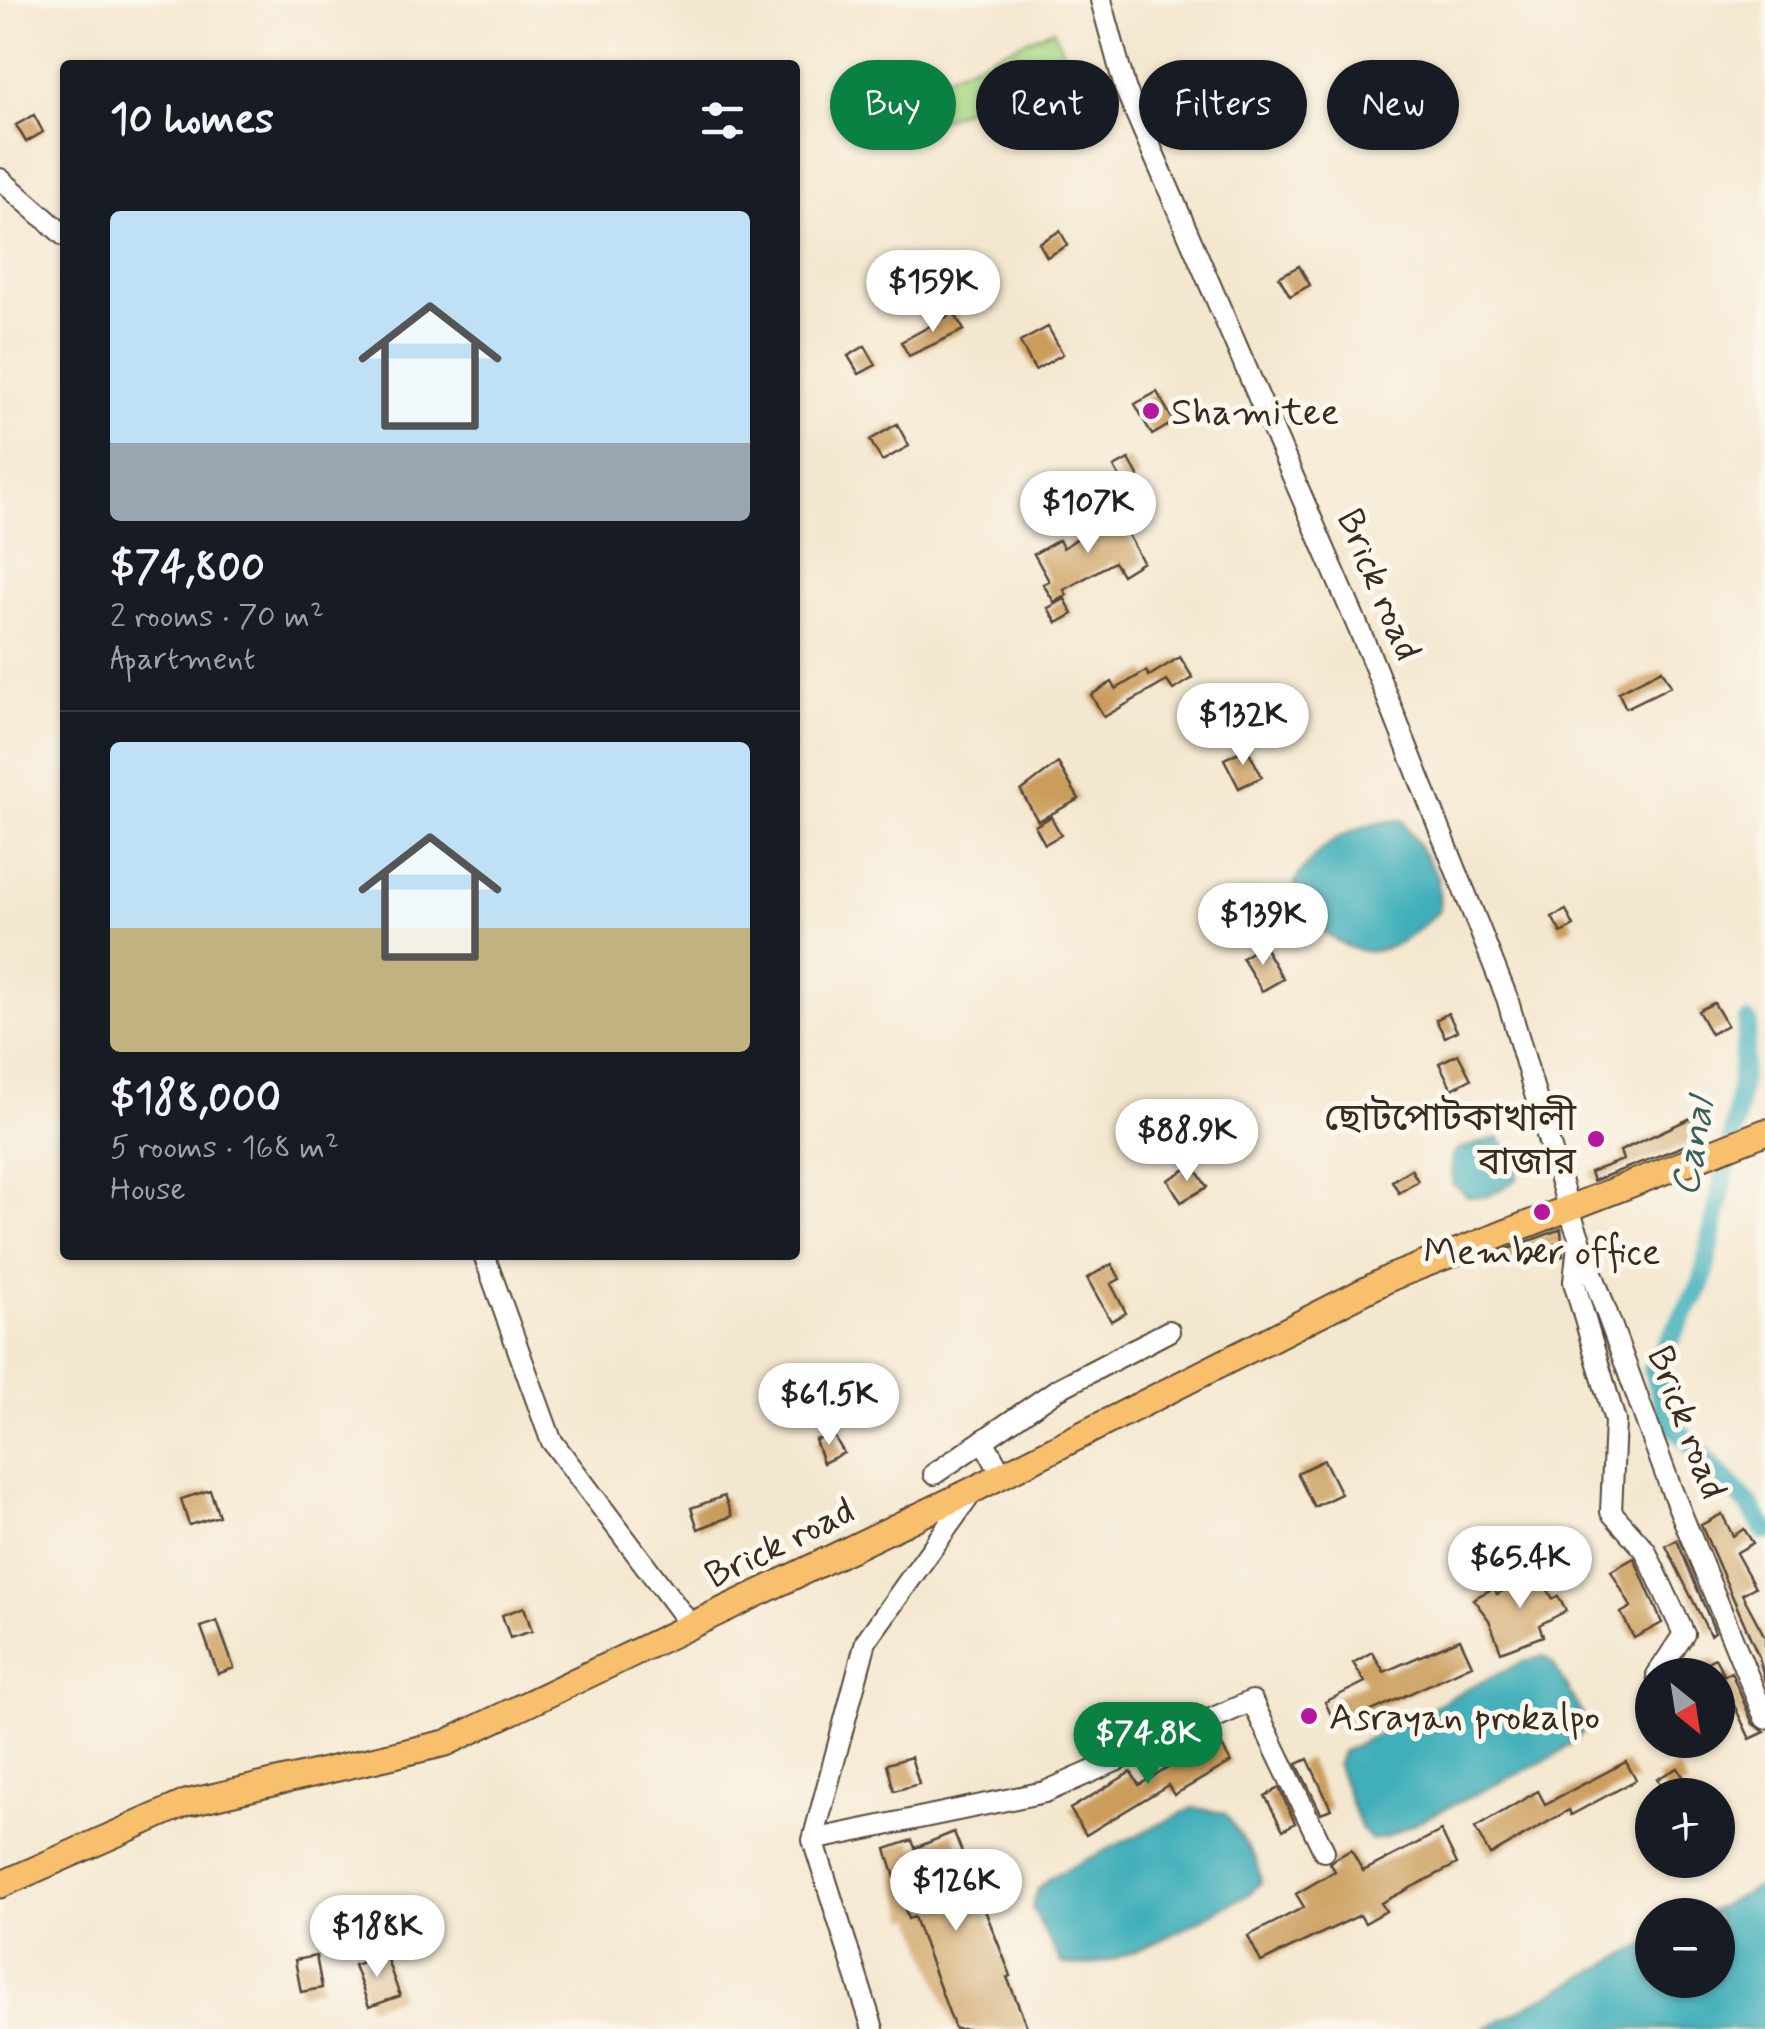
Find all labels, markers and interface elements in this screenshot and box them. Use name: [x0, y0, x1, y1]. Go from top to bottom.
chip: Buy: [830, 60, 956, 150]
chip: Rent: [976, 60, 1119, 150]
chip: Filters: [1139, 60, 1307, 150]
chip: New: [1327, 60, 1459, 150]
text: 10 homes: [110, 93, 274, 148]
icon: filters: [695, 93, 750, 148]
pin: $159K: [863, 250, 1003, 335]
text: $159K: [888, 261, 978, 303]
icon: home: [340, 276, 520, 456]
place label: Shamitee: [1171, 389, 1339, 438]
marker: Shamitee: [1140, 400, 1162, 422]
pin: $107K: [1018, 471, 1158, 556]
text: $107K: [1042, 482, 1134, 524]
street label: Brick road: [1324, 502, 1432, 668]
text: $74,800: [110, 541, 265, 596]
text: 2 rooms · 70 m²: [110, 596, 324, 638]
text: Apartment: [110, 638, 255, 680]
pin: $132K: [1173, 683, 1313, 768]
text: $132K: [1199, 694, 1287, 736]
icon: home: [340, 807, 520, 987]
pin: $139K: [1193, 883, 1333, 968]
text: $139K: [1220, 894, 1306, 936]
text: $188,000: [110, 1072, 281, 1127]
water label: Canal: [1660, 1090, 1729, 1200]
place label: ছোটপোটকাখালী বাজার: [1324, 1095, 1577, 1188]
pin: $88.9K: [1106, 1099, 1268, 1184]
text: $88.9K: [1137, 1110, 1237, 1152]
text: 5 rooms · 168 m²: [110, 1127, 339, 1169]
marker: ছোটপোটকাখালী বাজার: [1585, 1128, 1607, 1150]
text: House: [110, 1169, 186, 1211]
marker: Member office: [1531, 1201, 1553, 1223]
place label: Member office: [1423, 1229, 1661, 1278]
street label: Brick road: [1634, 1339, 1737, 1506]
pin: $61.5K: [748, 1363, 910, 1448]
text: $61.5K: [780, 1374, 878, 1416]
street label: Brick road: [697, 1487, 863, 1601]
pin: $65.4K: [1439, 1526, 1601, 1611]
text: $65.4K: [1470, 1537, 1570, 1579]
north arrow: [1635, 1658, 1735, 1758]
map controls: [1635, 1658, 1735, 1998]
place label: Asrayan prokalpo: [1329, 1694, 1600, 1743]
pin: $74.8K: [1067, 1702, 1229, 1787]
marker: Asrayan prokalpo: [1298, 1705, 1320, 1727]
text: $74.8K: [1096, 1713, 1200, 1755]
button: +: [1635, 1778, 1735, 1878]
pin: $126K: [886, 1849, 1026, 1934]
text: $126K: [912, 1860, 1000, 1902]
pin: $188K: [307, 1895, 447, 1980]
button: −: [1635, 1898, 1735, 1998]
text: $188K: [332, 1906, 422, 1948]

